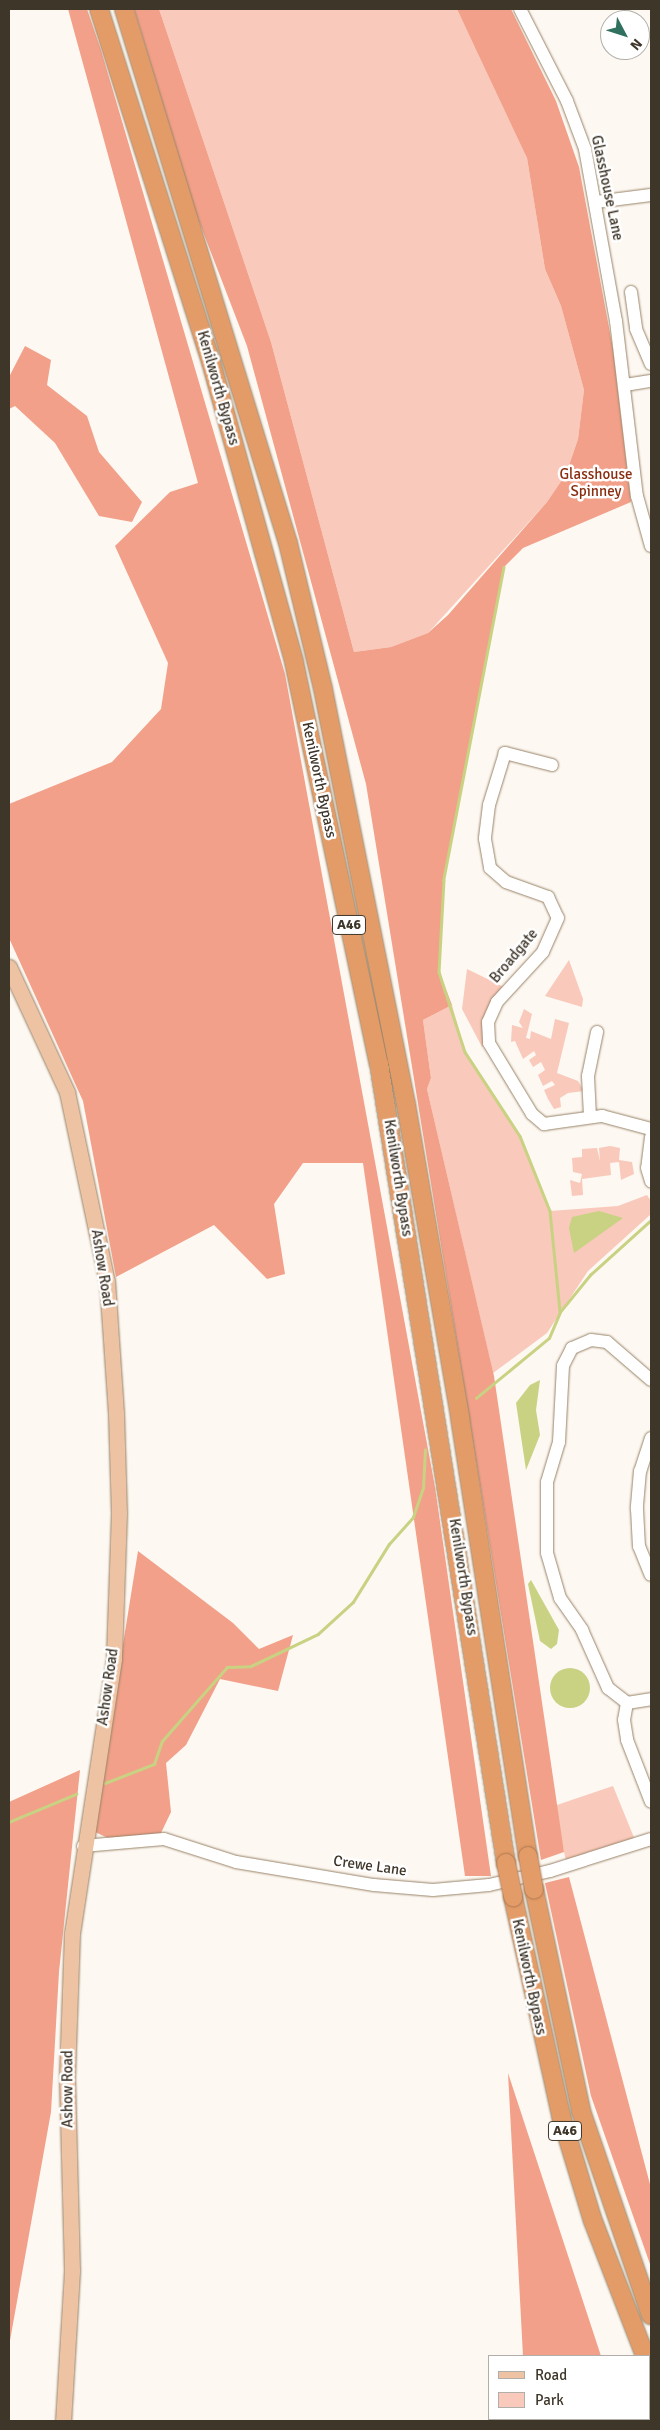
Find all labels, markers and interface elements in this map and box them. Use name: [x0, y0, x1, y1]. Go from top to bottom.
north arrow: [600, 10, 650, 60]
text: N: [626, 35, 646, 54]
street label: Glasshouse Lane: [587, 134, 627, 242]
street label: Kenilworth Bypass: [193, 329, 243, 447]
park label: Glasshouse Spinney: [559, 465, 633, 500]
street label: Kenilworth Bypass: [298, 720, 340, 840]
road number: A46: [332, 914, 366, 936]
street label: Broadgate: [486, 925, 542, 987]
street label: Kenilworth Bypass: [380, 1118, 416, 1238]
street label: Ashow Road: [87, 1228, 117, 1308]
street label: Kenilworth Bypass: [445, 1517, 481, 1637]
street label: Ashow Road: [94, 1647, 122, 1727]
street label: Crewe Lane: [332, 1852, 408, 1880]
street label: Kenilworth Bypass: [508, 1917, 550, 2037]
street label: Ashow Road: [59, 2050, 77, 2128]
road number: A46: [548, 2120, 582, 2142]
legend: [488, 2355, 650, 2420]
text: Road: [535, 2366, 567, 2384]
text: Park: [535, 2391, 564, 2409]

